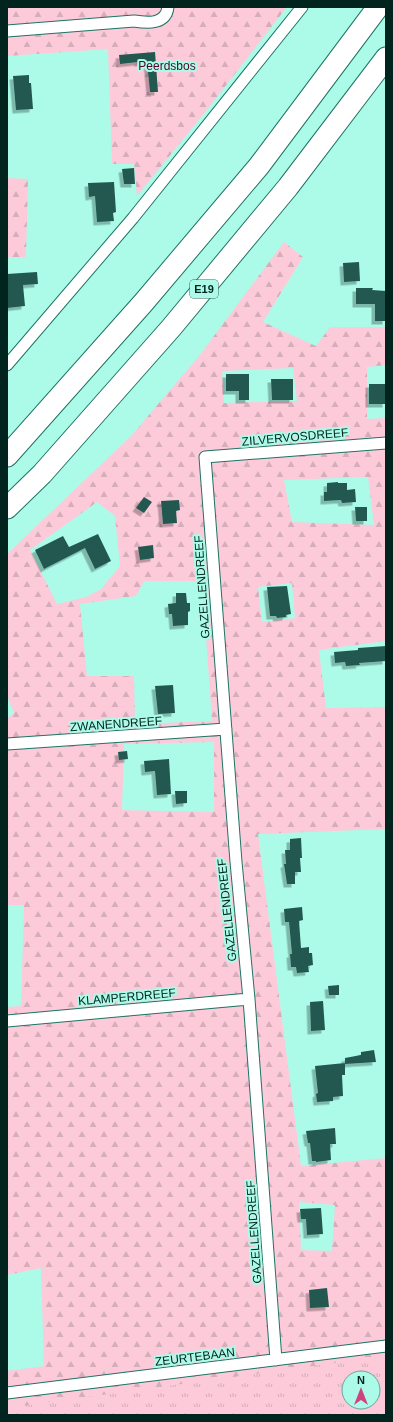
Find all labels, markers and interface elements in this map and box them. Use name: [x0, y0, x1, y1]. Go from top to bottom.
park label: Peerdsbos: [138, 59, 196, 73]
road number: E19: [190, 280, 218, 298]
street label: ZILVERVOSDREEF: [241, 425, 349, 449]
street label: GAZELLENDREEF: [191, 535, 213, 639]
street label: ZWANENDREEF: [70, 714, 162, 734]
street label: GAZELLENDREEF: [215, 858, 239, 962]
street label: KLAMPERDREEF: [78, 986, 176, 1008]
street label: GAZELLENDREEF: [243, 1180, 265, 1284]
street label: ZEURTEBAAN: [154, 1345, 236, 1369]
north arrow: [341, 1370, 381, 1410]
text: N: [357, 1374, 365, 1386]

